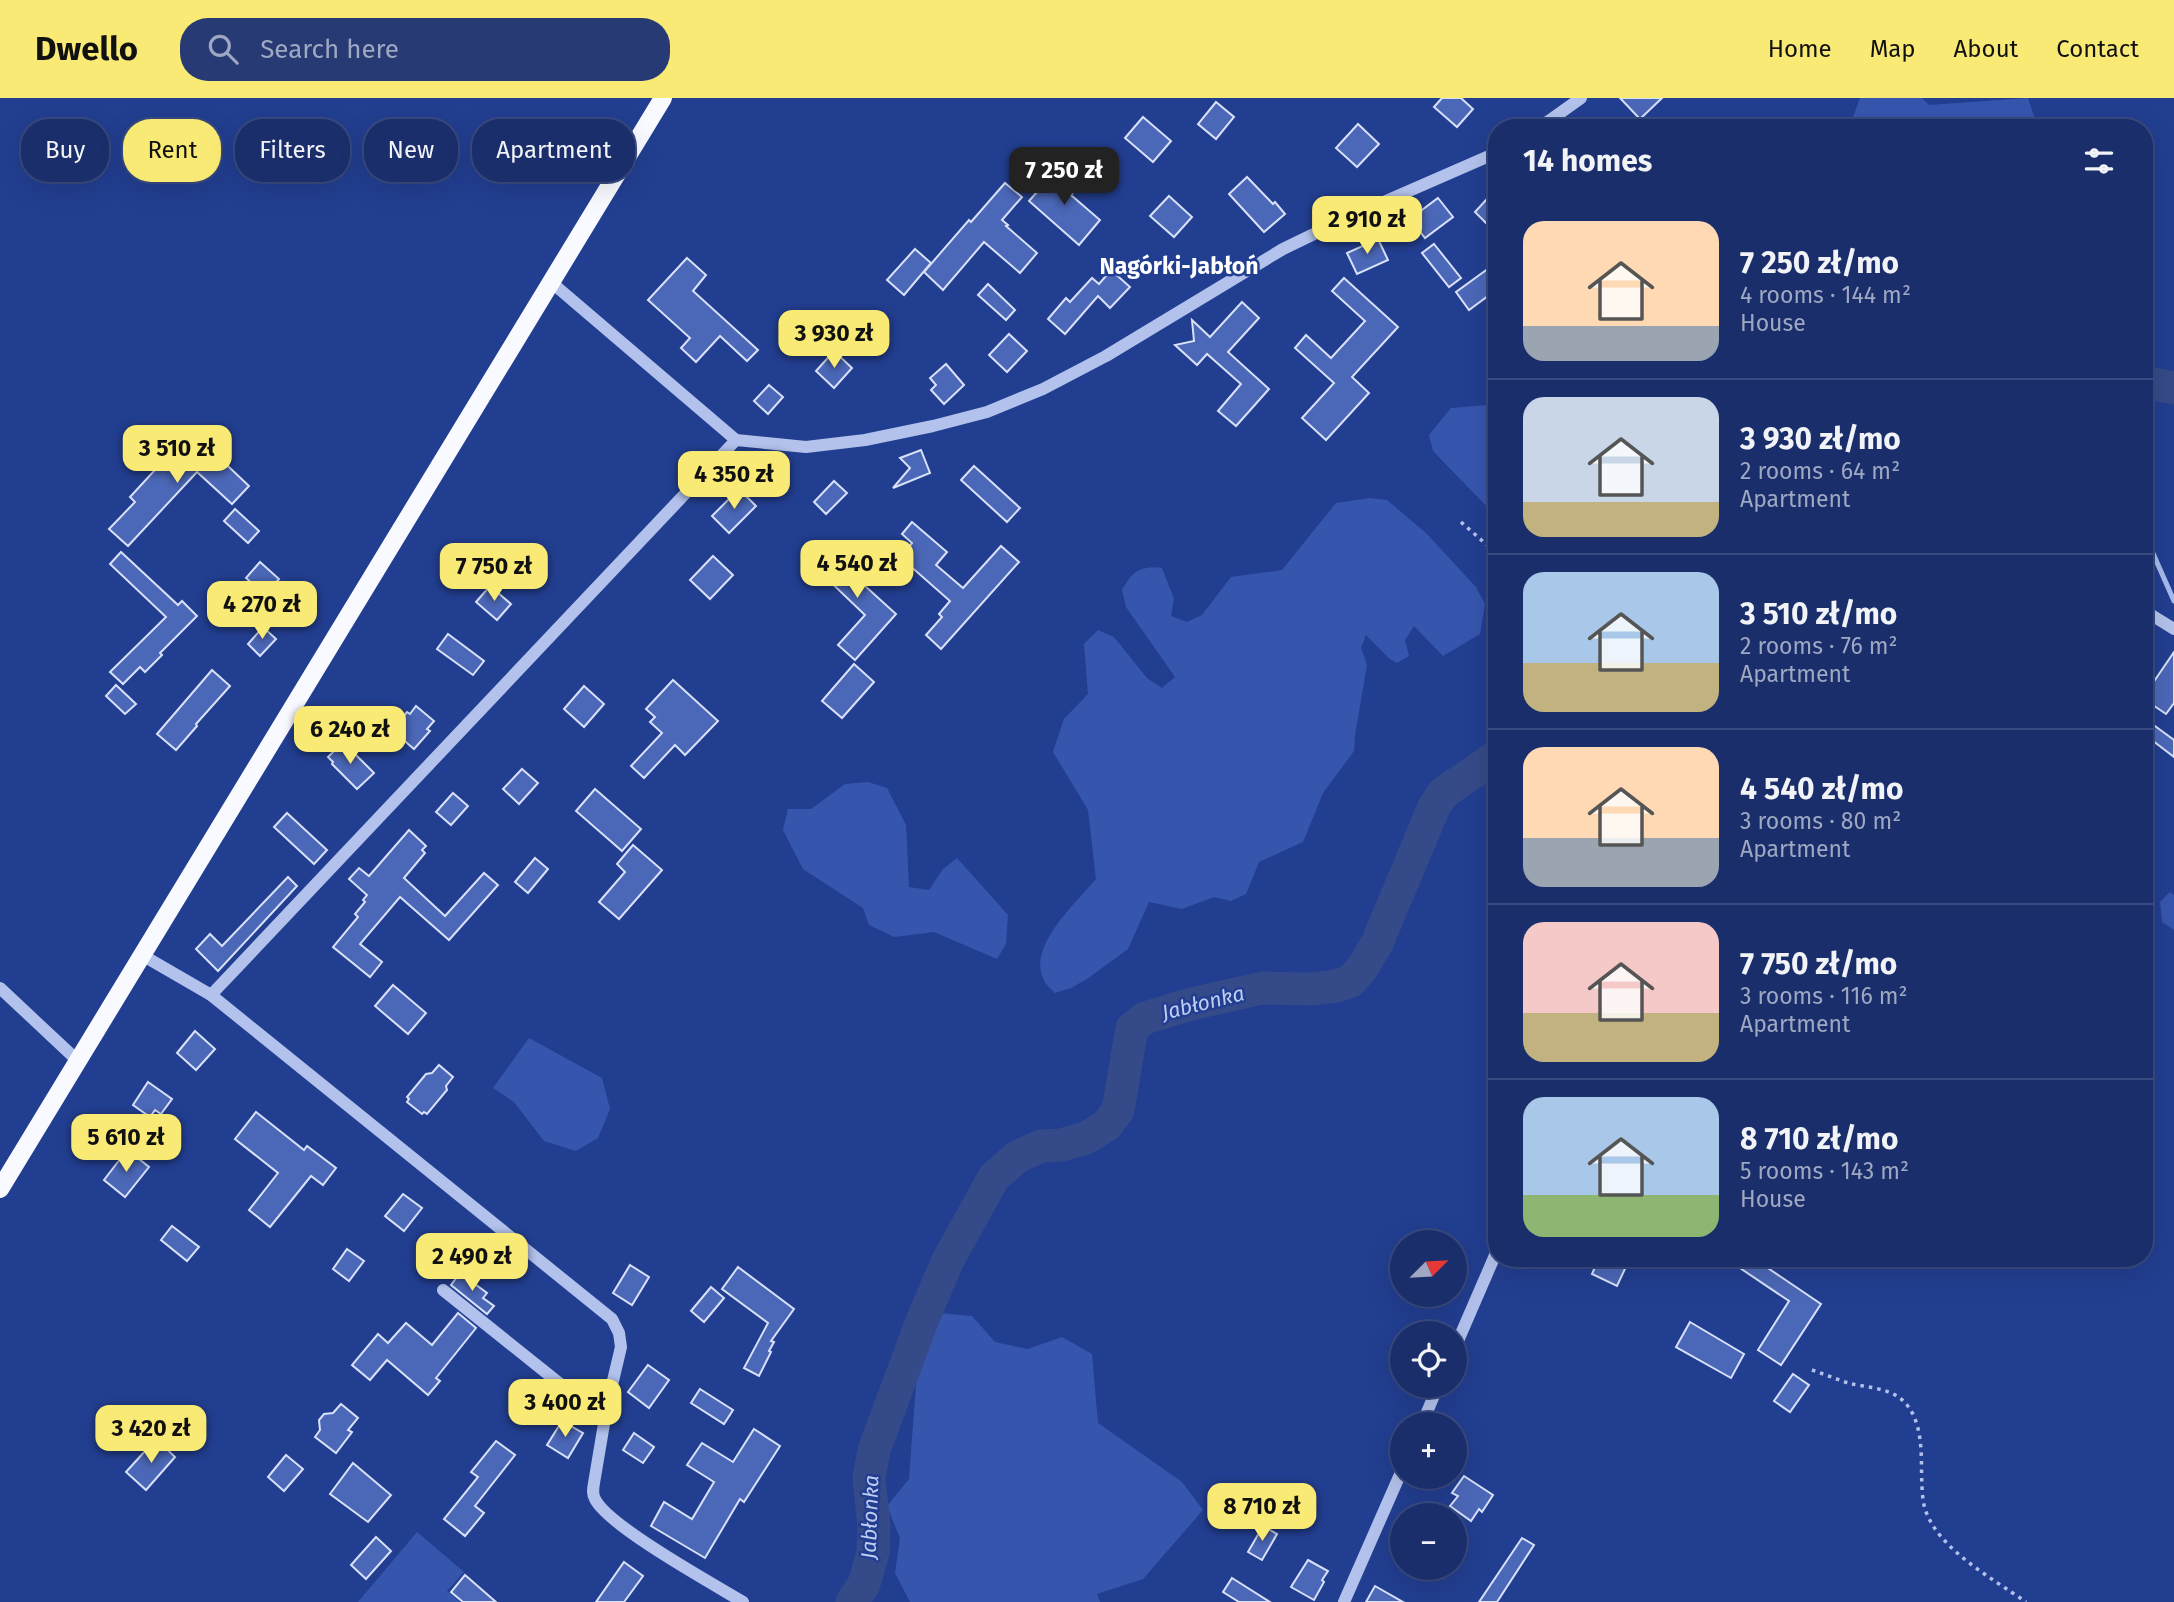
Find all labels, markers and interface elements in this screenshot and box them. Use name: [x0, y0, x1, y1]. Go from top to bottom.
search box: [180, 18, 670, 81]
text: Dwello: [35, 29, 138, 69]
icon: search: [204, 30, 242, 68]
text: Search here: [260, 34, 399, 65]
text: Home: [1768, 35, 1832, 63]
text: Map: [1870, 35, 1916, 63]
text: About: [1954, 35, 2018, 63]
text: Contact: [2056, 35, 2139, 63]
chip: Buy: [21, 119, 109, 182]
chip: Rent: [123, 119, 221, 182]
chip: Filters: [235, 119, 350, 182]
chip: New: [364, 119, 458, 182]
chip: Apartment: [472, 119, 635, 182]
icon: filters: [2080, 142, 2118, 180]
text: 14 homes: [1523, 143, 1652, 179]
pin: 7 250 zł: [992, 148, 1136, 207]
text: 7 250 zł: [1025, 156, 1103, 184]
pin: 2 910 zł: [1295, 197, 1439, 256]
text: 2 910 zł: [1328, 205, 1406, 233]
text: 7 250 zł/mo: [1740, 245, 1899, 281]
icon: home: [1579, 249, 1663, 333]
district label: Nagórki-Jabłoń: [1100, 252, 1258, 280]
text: 4 rooms · 144 m²: [1740, 281, 1911, 309]
text: House: [1740, 309, 1806, 337]
pin: 3 930 zł: [762, 310, 906, 370]
text: 3 930 zł: [794, 319, 874, 347]
text: 3 930 zł/mo: [1740, 421, 1901, 457]
icon: home: [1579, 425, 1663, 509]
pin: 3 510 zł: [105, 426, 249, 485]
text: 3 510 zł: [139, 434, 215, 462]
pin: 4 350 zł: [662, 452, 806, 511]
text: 2 rooms · 64 m²: [1740, 457, 1900, 485]
text: 4 350 zł: [694, 460, 774, 488]
text: Apartment: [1740, 485, 1850, 513]
pin: 4 540 zł: [785, 540, 929, 600]
pin: 7 750 zł: [422, 544, 566, 603]
text: 4 540 zł: [816, 549, 898, 577]
text: 7 750 zł: [456, 552, 532, 580]
pin: 4 270 zł: [190, 582, 334, 641]
text: 4 270 zł: [223, 590, 301, 618]
text: 3 510 zł/mo: [1740, 596, 1897, 632]
icon: home: [1579, 600, 1663, 684]
text: 2 rooms · 76 m²: [1740, 632, 1898, 660]
text: Apartment: [1740, 660, 1850, 688]
pin: 6 240 zł: [278, 706, 422, 766]
text: 6 240 zł: [310, 715, 390, 743]
text: 4 540 zł/mo: [1740, 771, 1903, 807]
icon: home: [1579, 775, 1663, 859]
text: 3 rooms · 80 m²: [1740, 807, 1901, 835]
text: Apartment: [1740, 835, 1850, 863]
text: 7 750 zł/mo: [1740, 946, 1897, 982]
icon: home: [1579, 950, 1663, 1034]
water label: Jabłonka: [1158, 980, 1247, 1026]
text: 3 rooms · 116 m²: [1740, 982, 1908, 1010]
text: Apartment: [1740, 1010, 1850, 1038]
pin: 5 610 zł: [54, 1114, 198, 1174]
text: 8 710 zł/mo: [1740, 1121, 1898, 1157]
text: 5 610 zł: [87, 1123, 165, 1151]
icon: home: [1579, 1125, 1663, 1209]
text: 5 rooms · 143 m²: [1740, 1157, 1909, 1185]
text: House: [1740, 1185, 1806, 1213]
north arrow: [1390, 1230, 1466, 1307]
map controls: [1390, 1230, 1467, 1580]
pin: 2 490 zł: [400, 1234, 544, 1293]
text: 2 490 zł: [432, 1242, 512, 1270]
button: locate: [1390, 1321, 1467, 1398]
pin: 3 400 zł: [493, 1380, 637, 1439]
text: 3 400 zł: [524, 1388, 606, 1416]
pin: 3 420 zł: [79, 1406, 223, 1465]
button: +: [1390, 1412, 1467, 1489]
text: 3 420 zł: [111, 1414, 191, 1442]
water label: Jabłonka: [856, 1475, 884, 1560]
pin: 8 710 zł: [1190, 1484, 1334, 1543]
text: 8 710 zł: [1223, 1492, 1301, 1520]
button: −: [1390, 1503, 1467, 1580]

